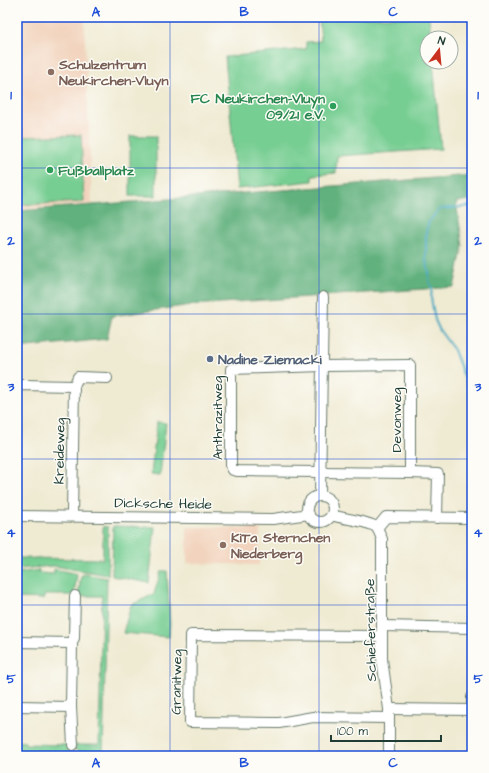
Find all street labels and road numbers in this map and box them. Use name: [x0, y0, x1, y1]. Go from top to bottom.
street label: Anthrazitweg: [208, 376, 228, 460]
street label: Devonweg: [387, 388, 407, 452]
street label: Kreideweg: [49, 417, 71, 485]
street label: Dicksche Heide: [114, 493, 212, 515]
street label: Schieferstraße: [360, 578, 382, 682]
street label: Granitweg: [166, 649, 188, 715]

